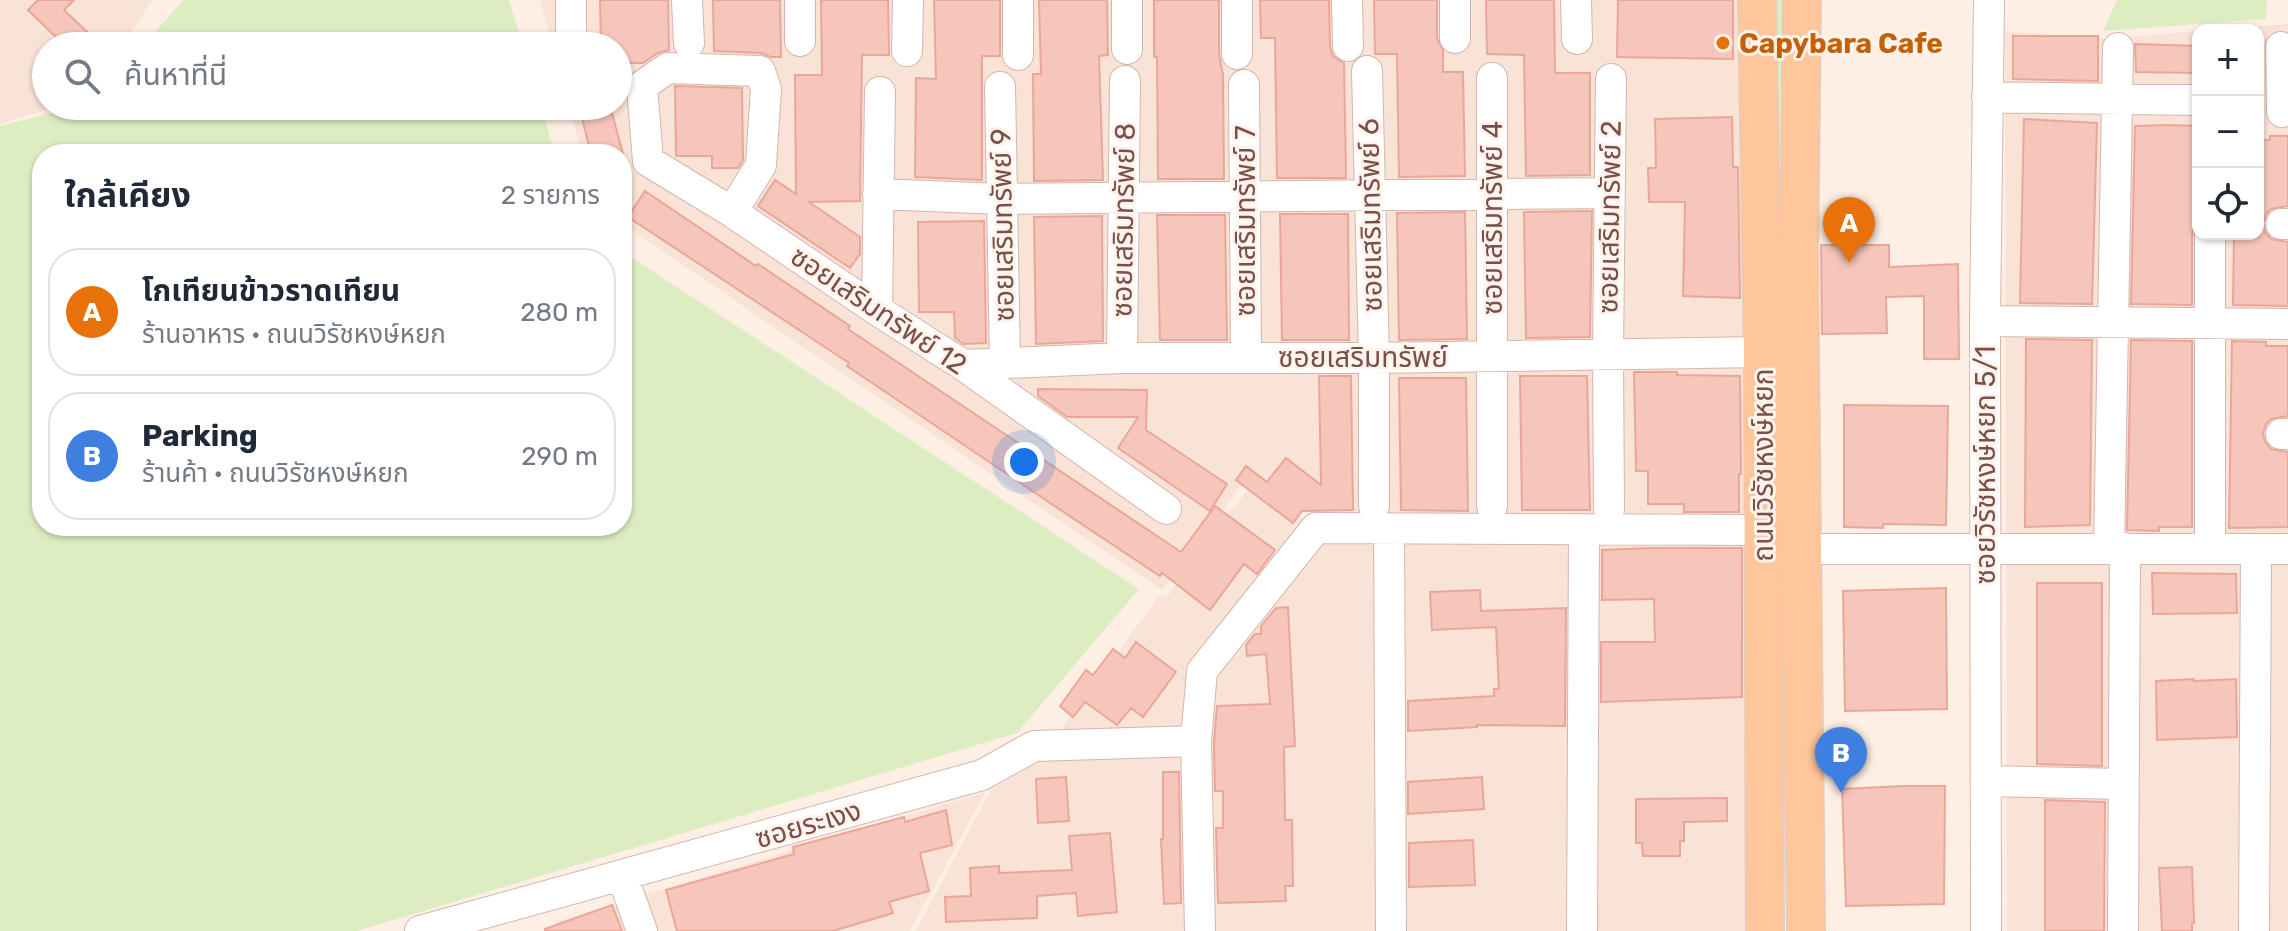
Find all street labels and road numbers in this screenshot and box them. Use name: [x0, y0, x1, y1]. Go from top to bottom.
street label: ซอยเสริมทรัพย์ 6: [1352, 118, 1389, 312]
street label: ซอยเสริมทรัพย์ 2: [1591, 120, 1628, 314]
street label: ซอยเสริมทรัพย์ 4: [1476, 121, 1509, 315]
street label: ซอยเสริมทรัพย์ 8: [1105, 122, 1142, 318]
street label: ซอยเสริมทรัพย์ 7: [1229, 125, 1262, 317]
street label: ซอยเสริมทรัพย์ 9: [984, 128, 1021, 322]
street label: ซอยเสริมทรัพย์ 12: [784, 239, 973, 381]
street label: ซอยเสริมทรัพย์: [1278, 341, 1448, 374]
street label: ซอยวิรัชหงษ์หยก 5/1: [1969, 345, 2002, 585]
street label: ถนนวิรัชหงษ์หยก: [1747, 368, 1780, 562]
street label: ซอยระเงง: [751, 794, 865, 855]

